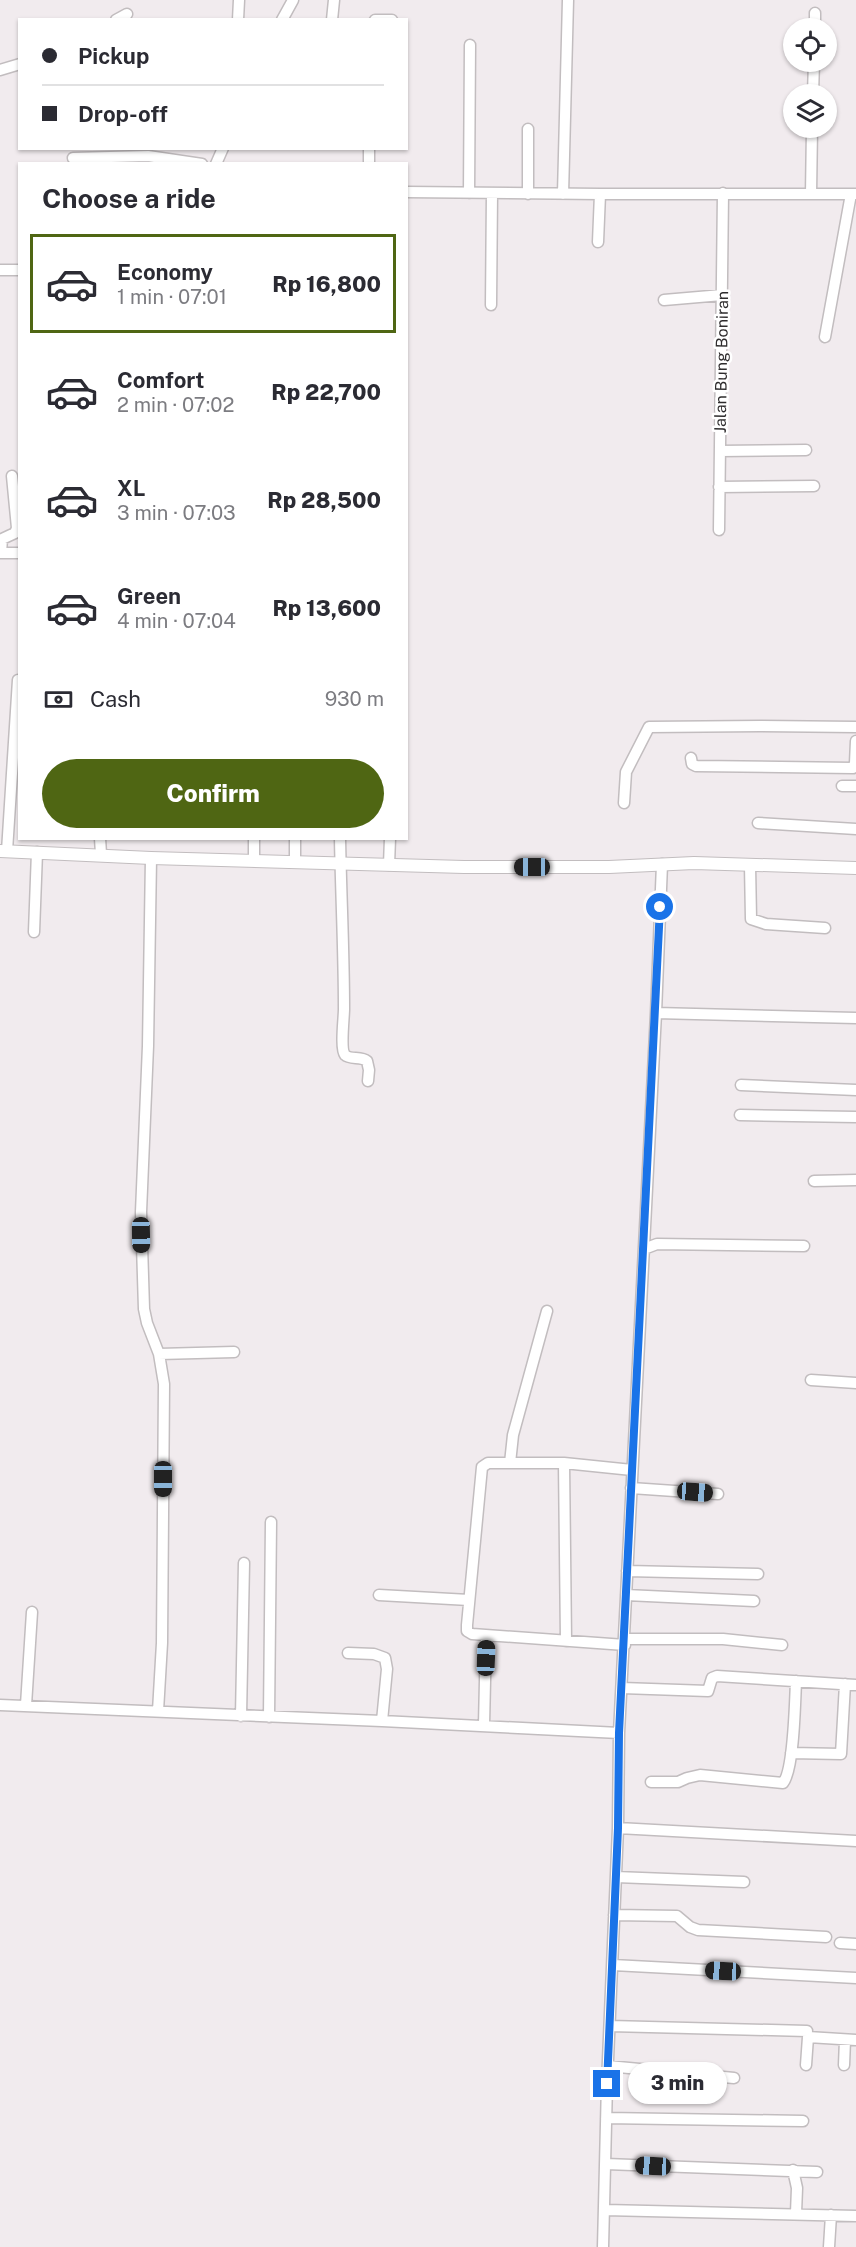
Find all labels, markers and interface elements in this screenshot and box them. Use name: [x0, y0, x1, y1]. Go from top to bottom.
map controls: [783, 18, 837, 138]
button: locate: [783, 18, 837, 72]
text: Pickup: [78, 43, 149, 69]
button: layers: [783, 84, 837, 138]
text: Drop-off: [78, 101, 168, 127]
text: Choose a ride: [42, 182, 216, 214]
icon: car: [45, 257, 99, 311]
text: Economy: [117, 259, 213, 285]
text: Rp 16,800: [272, 271, 381, 297]
text: 1 min · 07:01: [117, 285, 227, 309]
street label: Jalan Bung Boniran: [711, 291, 732, 433]
icon: car: [45, 365, 99, 419]
text: Comfort: [117, 367, 204, 393]
text: Rp 22,700: [271, 379, 381, 405]
text: 2 min · 07:02: [117, 393, 234, 417]
icon: car: [45, 473, 99, 527]
text: XL: [117, 475, 145, 501]
text: Rp 28,500: [267, 487, 381, 513]
text: 3 min · 07:03: [117, 501, 236, 525]
icon: car: [45, 581, 99, 635]
text: Green: [117, 583, 181, 609]
text: Rp 13,600: [272, 595, 381, 621]
text: 4 min · 07:04: [117, 609, 236, 633]
icon: cash: [42, 683, 75, 716]
text: Cash: [90, 686, 141, 712]
text: 930 m: [325, 687, 384, 711]
button: Confirm: [42, 759, 384, 828]
car: [514, 858, 550, 876]
route start: [646, 893, 673, 920]
car: [132, 1217, 150, 1253]
car: [154, 1461, 172, 1497]
car: [676, 1482, 714, 1502]
car: [476, 1640, 496, 1676]
car: [705, 1961, 741, 1981]
callout: 3 min: [628, 2063, 727, 2105]
route end: [593, 2070, 620, 2097]
text: 3 min: [651, 2071, 704, 2095]
car: [635, 2156, 671, 2176]

